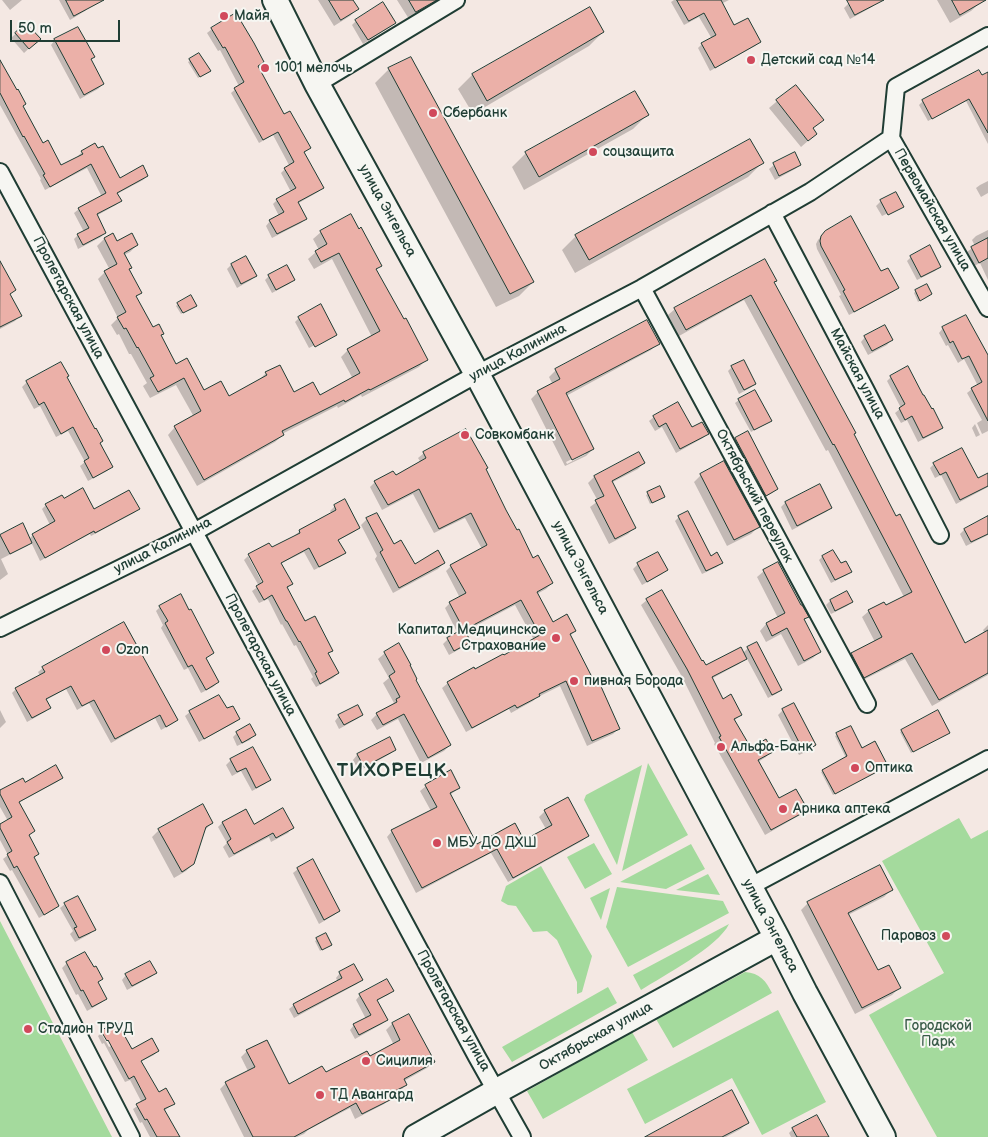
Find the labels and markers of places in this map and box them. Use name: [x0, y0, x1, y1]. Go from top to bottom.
place label: Майя: [234, 8, 270, 24]
marker: Майя: [218, 10, 230, 22]
place label: Детский сад №14: [761, 52, 875, 68]
marker: Детский сад №14: [745, 54, 757, 66]
place label: 1001 мелочь: [275, 60, 353, 76]
marker: 1001 мелочь: [259, 62, 271, 74]
place label: Сбербанк: [443, 105, 507, 121]
marker: Сбербанк: [427, 107, 439, 119]
place label: соцзащита: [603, 144, 674, 160]
marker: соцзащита: [587, 146, 599, 158]
place label: Совкомбанк: [475, 427, 554, 443]
marker: Совкомбанк: [459, 429, 471, 441]
place label: Капитал Медицинское Страхование: [398, 622, 546, 654]
marker: Капитал Медицинское Страхование: [550, 632, 562, 644]
place label: Ozon: [116, 642, 149, 658]
marker: Ozon: [100, 644, 112, 656]
place label: пивная Борода: [584, 673, 684, 689]
marker: пивная Борода: [568, 675, 580, 687]
place label: Альфа-Банк: [731, 739, 813, 755]
marker: Альфа-Банк: [715, 741, 727, 753]
place label: Оптика: [865, 760, 913, 776]
marker: Оптика: [849, 762, 861, 774]
place label: Арника аптека: [793, 801, 891, 817]
marker: Арника аптека: [777, 803, 789, 815]
place label: МБУ ДО ДХШ: [447, 835, 537, 851]
marker: МБУ ДО ДХШ: [431, 837, 443, 849]
place label: Паровоз: [881, 928, 936, 944]
marker: Паровоз: [940, 930, 952, 942]
place label: Стадион ТРУД: [38, 1021, 133, 1037]
marker: Стадион ТРУД: [22, 1023, 34, 1035]
place label: Сицилия: [376, 1053, 433, 1069]
marker: Сицилия: [360, 1055, 372, 1067]
place label: ТД Авангард: [330, 1087, 413, 1103]
marker: ТД Авангард: [314, 1089, 326, 1101]

